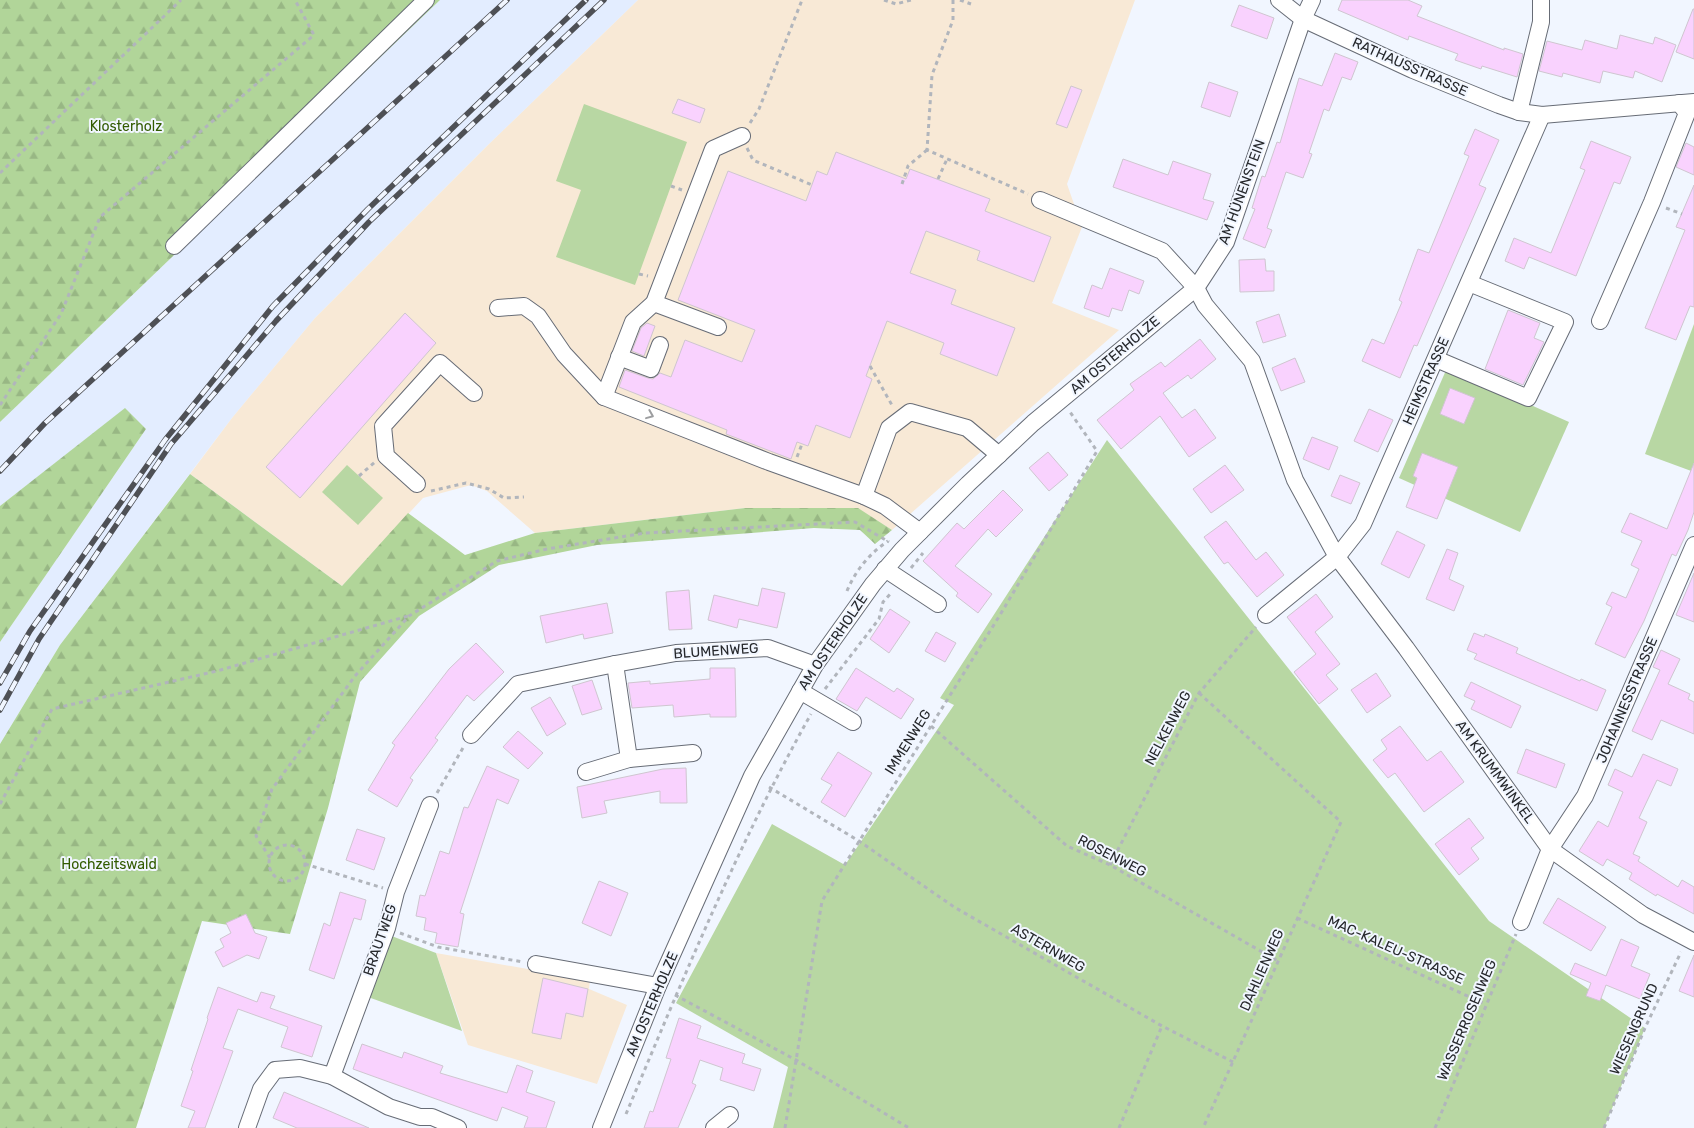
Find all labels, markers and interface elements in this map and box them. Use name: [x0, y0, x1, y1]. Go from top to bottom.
street label: RATHAUSSTRASSE: [1350, 34, 1470, 100]
park label: Klosterholz: [90, 118, 162, 135]
street label: AM HÜNENSTEIN: [1215, 137, 1269, 247]
street label: AM OSTERHOLZE: [1067, 312, 1163, 398]
street label: HEIMSTRASSE: [1399, 334, 1453, 428]
one-way arrow: [645, 409, 653, 419]
street label: AM OSTERHOLZE: [795, 591, 871, 693]
street label: JOHANNESSTRASSE: [1593, 634, 1661, 766]
street label: BLUMENWEG: [673, 640, 759, 662]
street label: NELKENWEG: [1141, 688, 1195, 768]
street label: IMMENWEG: [881, 706, 935, 778]
street label: AM KRUMMWINKEL: [1452, 717, 1538, 827]
street label: ROSENWEG: [1075, 831, 1149, 881]
park label: Hochzeitswald: [61, 856, 157, 873]
street label: BRAUTWEG: [360, 902, 400, 978]
street label: MAC-KALEU-STRASSE: [1325, 912, 1467, 988]
street label: ASTERNWEG: [1008, 920, 1088, 976]
street label: DAHLIENWEG: [1236, 926, 1288, 1014]
street label: AM OSTERHOLZE: [622, 949, 682, 1059]
street label: WASSERROSENWEG: [1434, 957, 1500, 1083]
street label: WIESENGRUND: [1606, 981, 1662, 1077]

